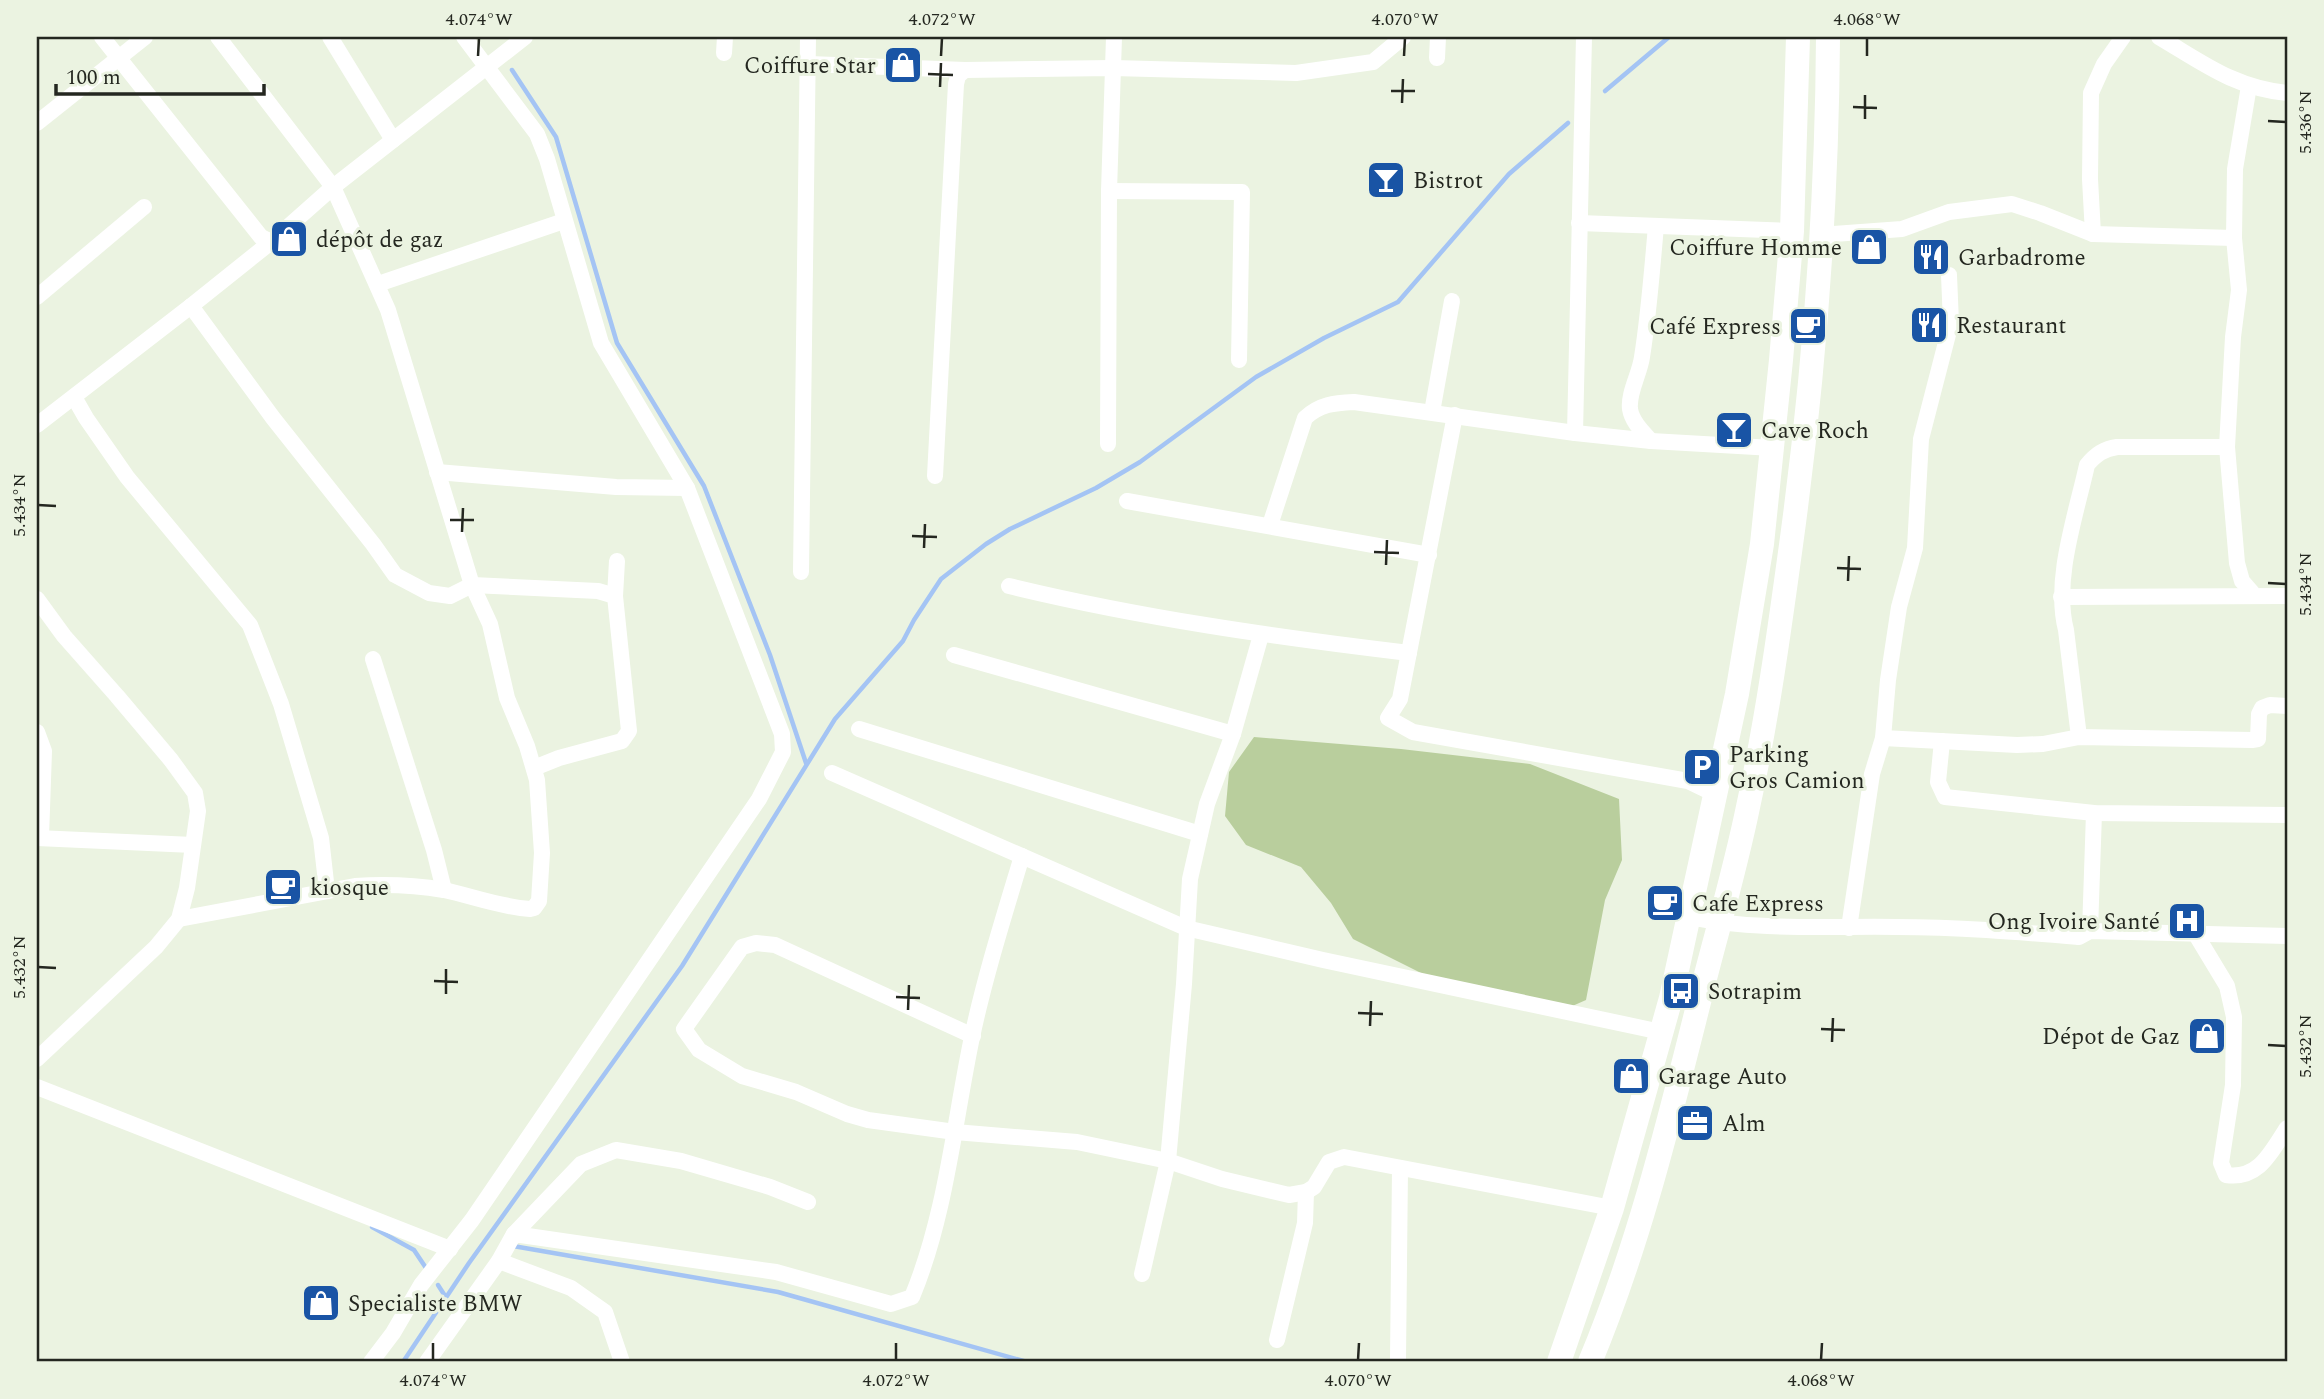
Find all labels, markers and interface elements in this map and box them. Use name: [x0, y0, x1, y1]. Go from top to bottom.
text: 4.074°W: [445, 6, 513, 33]
text: 4.072°W: [908, 6, 976, 33]
text: 4.070°W: [1371, 6, 1439, 33]
text: 4.068°W: [1833, 6, 1901, 33]
shop icon: Coiffure Star: [882, 44, 924, 86]
place label: Coiffure Star: [744, 49, 876, 84]
scale bar: [56, 52, 264, 96]
text: 100 m: [66, 62, 121, 94]
text: 5.436°N: [2292, 90, 2319, 154]
bar icon: Bistrot: [1365, 159, 1407, 201]
place label: Bistrot: [1413, 164, 1483, 199]
shop icon: dépôt de gaz: [268, 218, 310, 260]
place label: dépôt de gaz: [316, 223, 444, 258]
shop icon: Coiffure Homme: [1848, 226, 1890, 268]
place label: Coiffure Homme: [1669, 231, 1842, 266]
restaurant icon: Garbadrome: [1910, 236, 1952, 278]
place label: Garbadrome: [1958, 241, 2086, 276]
restaurant icon: Restaurant: [1908, 304, 1950, 346]
cafe icon: Café Express: [1787, 305, 1829, 347]
place label: Restaurant: [1956, 309, 2066, 344]
place label: Café Express: [1649, 310, 1781, 345]
bar icon: Cave Roch: [1713, 409, 1755, 451]
place label: Cave Roch: [1761, 414, 1869, 449]
text: 5.434°N: [6, 473, 33, 537]
text: 5.434°N: [2292, 552, 2319, 616]
place label: Parking Gros Camion: [1729, 738, 1865, 799]
parking icon: Parking Gros Camion: [1681, 746, 1723, 788]
cafe icon: kiosque: [262, 866, 304, 908]
place label: kiosque: [310, 871, 389, 906]
cafe icon: Cafe Express: [1644, 882, 1686, 924]
place label: Cafe Express: [1692, 887, 1824, 922]
hospital icon: Ong Ivoire Santé: [2166, 900, 2208, 942]
place label: Ong Ivoire Santé: [1988, 905, 2160, 940]
text: 5.432°N: [6, 935, 33, 999]
bus stop icon: Sotrapim: [1660, 970, 1702, 1012]
place label: Sotrapim: [1708, 975, 1802, 1010]
text: 5.432°N: [2292, 1014, 2319, 1078]
shop icon: Dépot de Gaz: [2186, 1015, 2228, 1057]
place label: Dépot de Gaz: [2042, 1020, 2180, 1055]
shop icon: Garage Auto: [1610, 1055, 1652, 1097]
place label: Garage Auto: [1658, 1060, 1787, 1095]
office icon: Alm: [1674, 1102, 1716, 1144]
place label: Alm: [1722, 1107, 1766, 1142]
shop icon: Specialiste BMW: [300, 1282, 342, 1324]
place label: Specialiste BMW: [348, 1287, 523, 1322]
text: 4.074°W: [399, 1367, 467, 1394]
text: 4.072°W: [862, 1367, 930, 1394]
text: 4.070°W: [1324, 1367, 1392, 1394]
text: 4.068°W: [1787, 1367, 1855, 1394]

